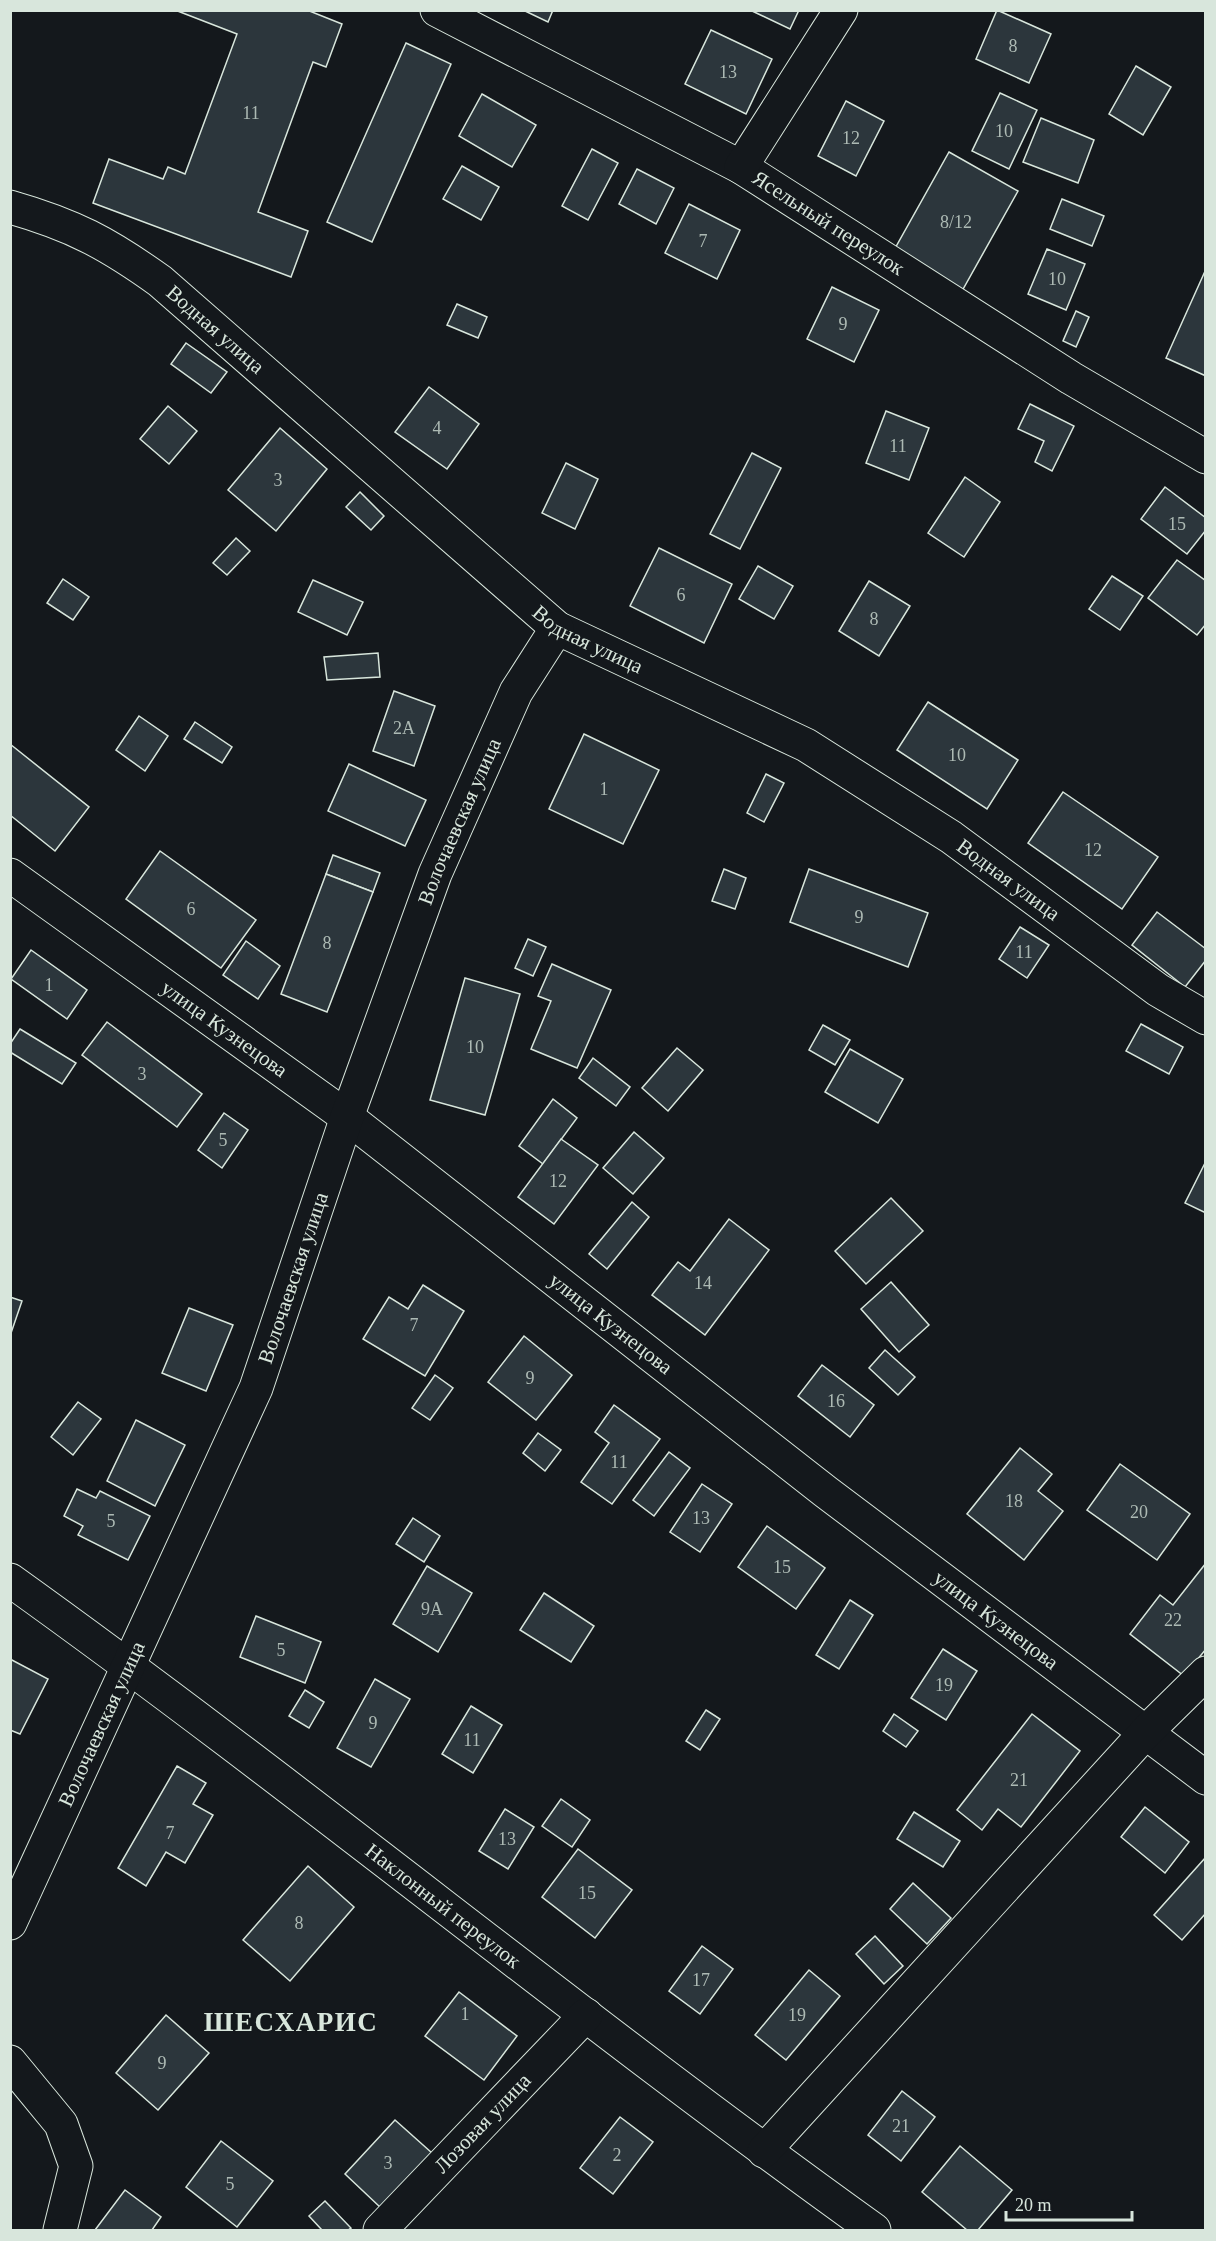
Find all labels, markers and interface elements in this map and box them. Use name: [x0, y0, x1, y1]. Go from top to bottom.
house number: 8: [1009, 36, 1018, 56]
house number: 13: [719, 62, 737, 82]
house number: 11: [242, 103, 260, 123]
house number: 10: [995, 121, 1013, 141]
house number: 12: [842, 128, 860, 148]
street label: Ясельный переулок: [748, 166, 910, 281]
house number: 8/12: [940, 212, 972, 232]
house number: 7: [699, 231, 708, 251]
house number: 10: [1048, 269, 1066, 289]
street label: Водная улица: [162, 280, 270, 379]
house number: 9: [839, 314, 848, 334]
house number: 4: [433, 418, 442, 438]
house number: 11: [889, 436, 907, 456]
house number: 3: [274, 470, 283, 490]
house number: 15: [1168, 514, 1186, 534]
house number: 6: [677, 585, 686, 605]
street label: Водная улица: [528, 600, 647, 679]
house number: 8: [870, 609, 879, 629]
house number: 2А: [393, 718, 415, 738]
street label: Волочаевская улица: [413, 734, 506, 908]
house number: 10: [948, 745, 966, 765]
house number: 1: [600, 779, 609, 799]
street label: Водная улица: [952, 834, 1065, 926]
house number: 12: [1084, 840, 1102, 860]
house number: 6: [187, 899, 196, 919]
house number: 9: [855, 907, 864, 927]
house number: 8: [323, 933, 332, 953]
house number: 11: [1015, 942, 1033, 962]
house number: 1: [45, 975, 54, 995]
street label: улица Кузнецова: [157, 976, 293, 1083]
house number: 10: [466, 1037, 484, 1057]
house number: 3: [138, 1064, 147, 1084]
house number: 5: [219, 1130, 228, 1150]
house number: 12: [549, 1171, 567, 1191]
street label: Волочаевская улица: [253, 1189, 333, 1367]
street label: улица Кузнецова: [545, 1268, 678, 1380]
house number: 14: [694, 1273, 712, 1293]
house number: 7: [410, 1315, 419, 1335]
house number: 9: [526, 1368, 535, 1388]
house number: 16: [827, 1391, 845, 1411]
house number: 11: [610, 1452, 628, 1472]
house number: 18: [1005, 1491, 1023, 1511]
house number: 20: [1130, 1502, 1148, 1522]
house number: 13: [692, 1508, 710, 1528]
house number: 5: [107, 1511, 116, 1531]
house number: 15: [773, 1557, 791, 1577]
street label: улица Кузнецова: [929, 1565, 1064, 1675]
house number: 9А: [421, 1599, 443, 1619]
house number: 22: [1164, 1610, 1182, 1630]
street label: Волочаевская улица: [53, 1637, 150, 1810]
house number: 5: [277, 1640, 286, 1660]
house number: 19: [935, 1675, 953, 1695]
house number: 9: [369, 1713, 378, 1733]
house number: 11: [463, 1730, 481, 1750]
house number: 21: [1010, 1770, 1028, 1790]
house number: 7: [166, 1823, 175, 1843]
house number: 13: [498, 1829, 516, 1849]
street label: Наклонный переулок: [361, 1839, 526, 1974]
house number: 15: [578, 1883, 596, 1903]
house number: 8: [295, 1913, 304, 1933]
house number: 17: [692, 1970, 710, 1990]
house number: 1: [461, 2004, 470, 2024]
house number: 19: [788, 2005, 806, 2025]
district label: ШЕСХАРИС: [204, 2007, 378, 2037]
house number: 9: [158, 2053, 167, 2073]
street label: Лозовая улица: [429, 2068, 536, 2178]
house number: 21: [892, 2116, 910, 2136]
house number: 2: [613, 2145, 622, 2165]
house number: 3: [384, 2153, 393, 2173]
house number: 5: [226, 2174, 235, 2194]
scale bar: [1006, 2184, 1132, 2222]
text: 20 m: [1015, 2195, 1052, 2215]

